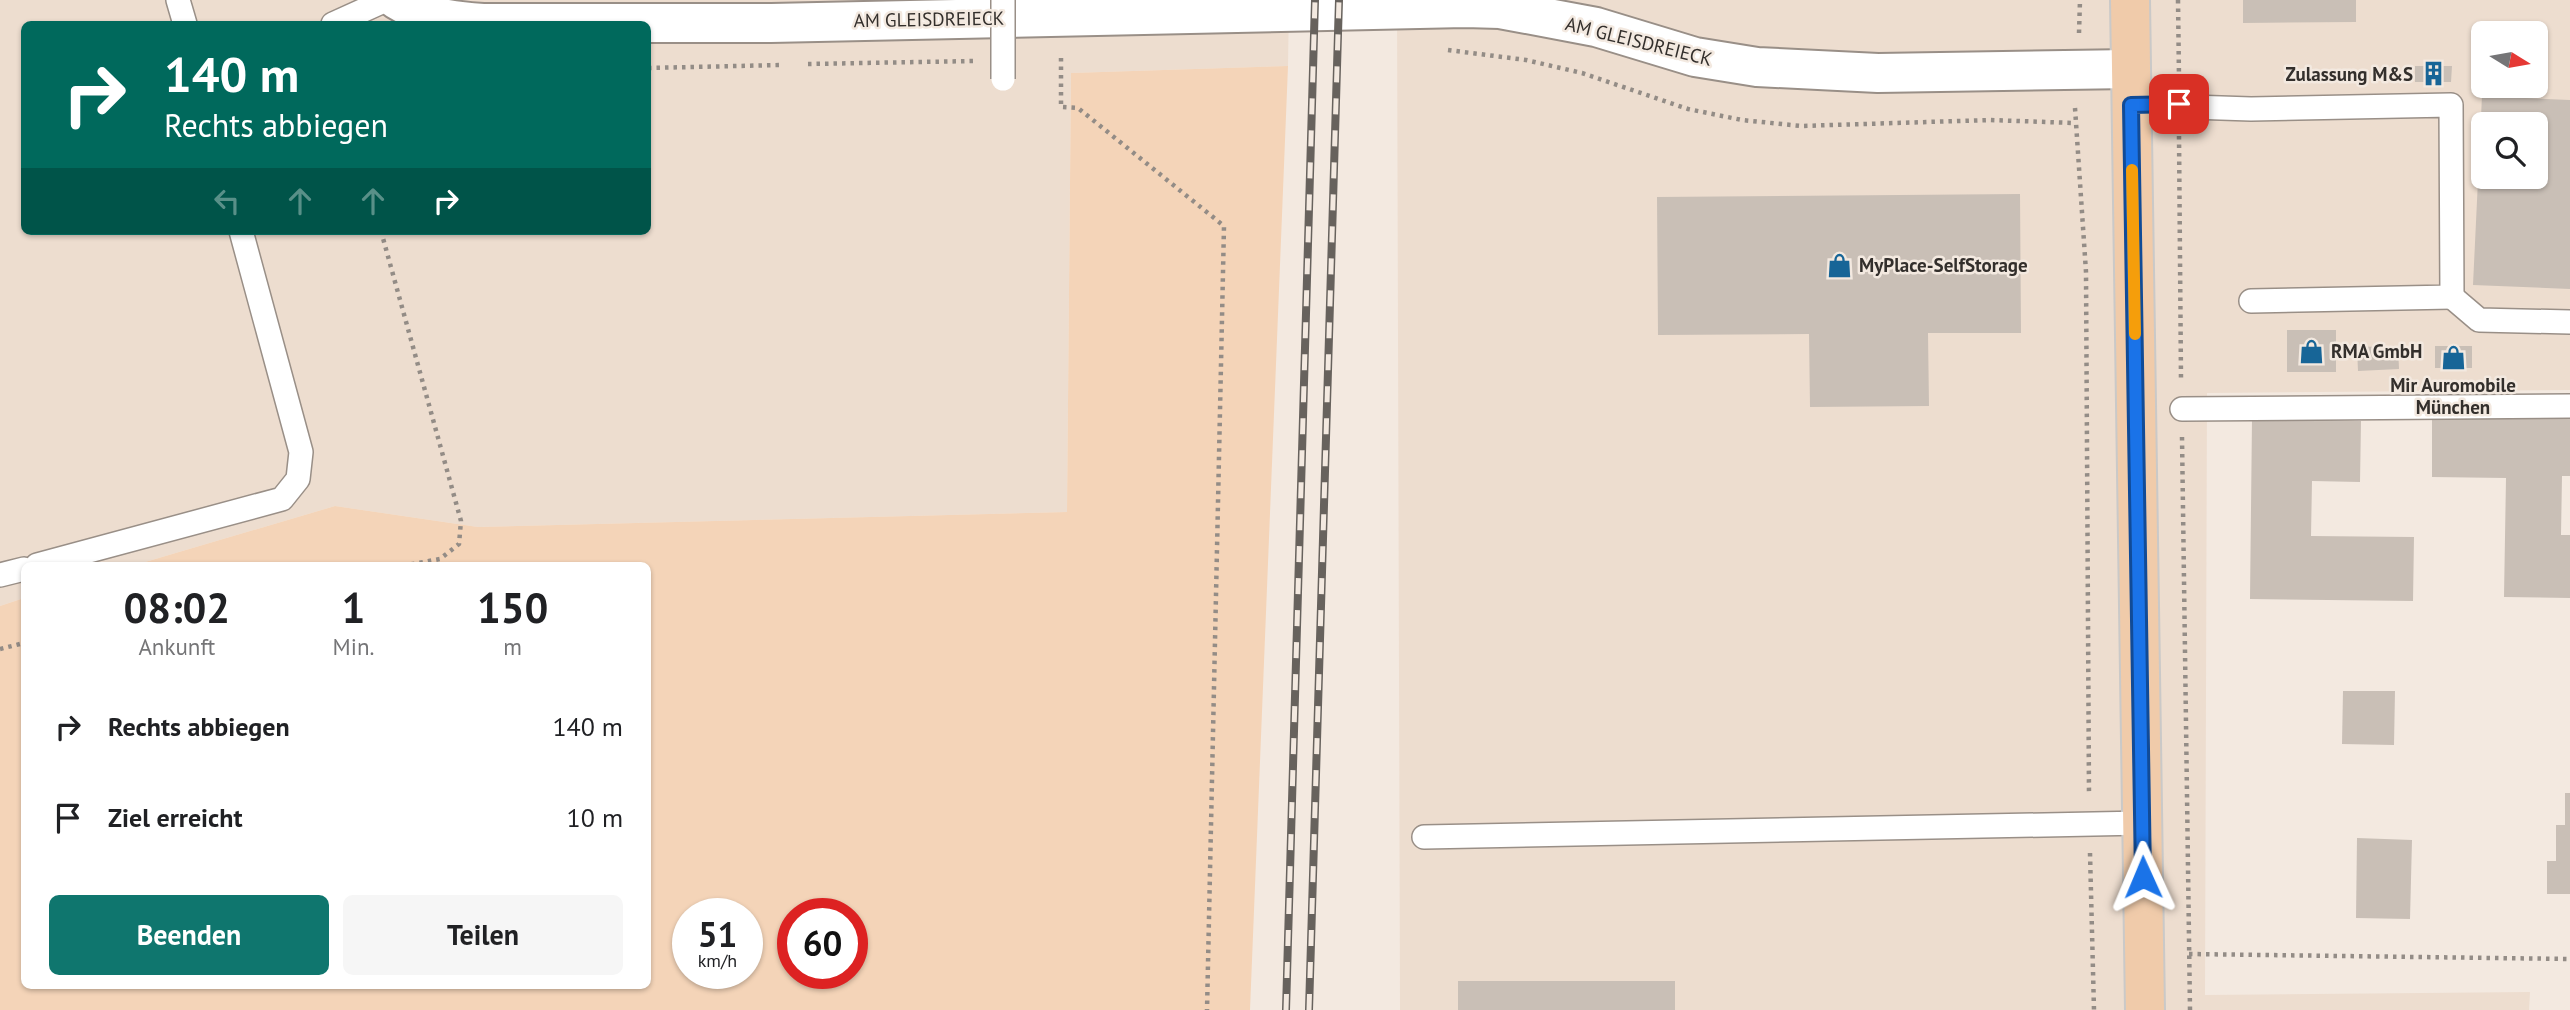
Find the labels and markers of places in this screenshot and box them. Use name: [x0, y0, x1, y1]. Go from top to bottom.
building icon: Zulassung M&S: [2419, 60, 2447, 88]
place label: Zulassung M&S: [2285, 62, 2413, 86]
pin: [2149, 74, 2209, 134]
shop icon: MyPlace-SelfStorage: [1825, 251, 1853, 279]
place label: MyPlace-SelfStorage: [1859, 253, 2028, 277]
shop icon: RMA GmbH: [2297, 337, 2325, 365]
place label: RMA GmbH: [2331, 339, 2422, 363]
shop icon: Mir Auromobile München: [2439, 343, 2467, 371]
place label: Mir Auromobile München: [2390, 373, 2516, 419]

